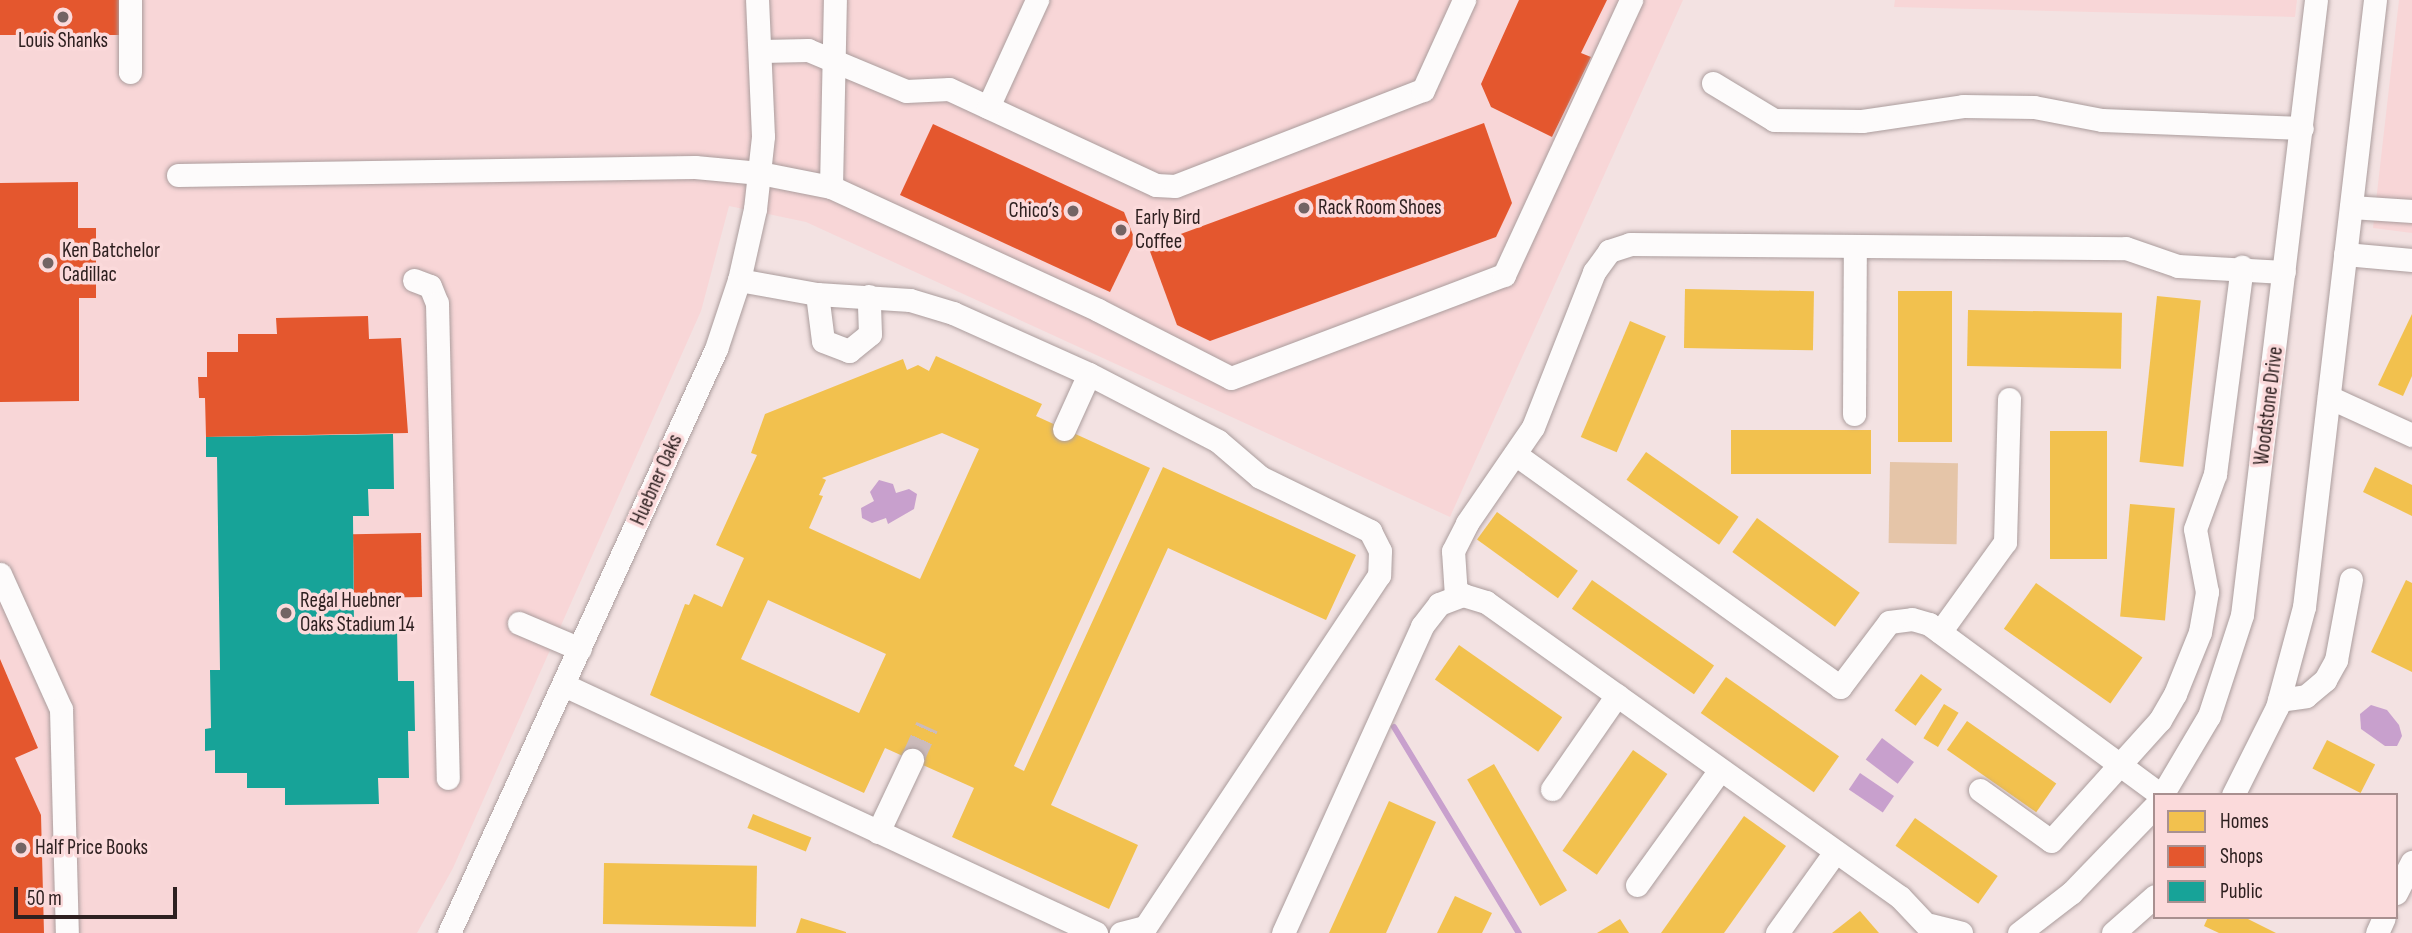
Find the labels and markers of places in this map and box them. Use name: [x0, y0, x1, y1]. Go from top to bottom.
marker: Louis Shanks: [55, 9, 71, 25]
place label: Louis Shanks: [18, 28, 108, 54]
place label: Rack Room Shoes: [1318, 195, 1442, 221]
place label: Chico’s: [1009, 198, 1059, 224]
marker: Rack Room Shoes: [1296, 200, 1312, 216]
marker: Chico’s: [1065, 203, 1081, 219]
place label: Early Bird Coffee: [1135, 205, 1200, 255]
marker: Early Bird Coffee: [1113, 222, 1129, 238]
place label: Ken Batchelor Cadillac: [62, 238, 160, 288]
marker: Ken Batchelor Cadillac: [40, 255, 56, 271]
place label: Regal Huebner Oaks Stadium 14: [300, 588, 415, 638]
marker: Regal Huebner Oaks Stadium 14: [278, 605, 294, 621]
place label: Half Price Books: [35, 835, 148, 861]
marker: Half Price Books: [13, 840, 29, 856]

